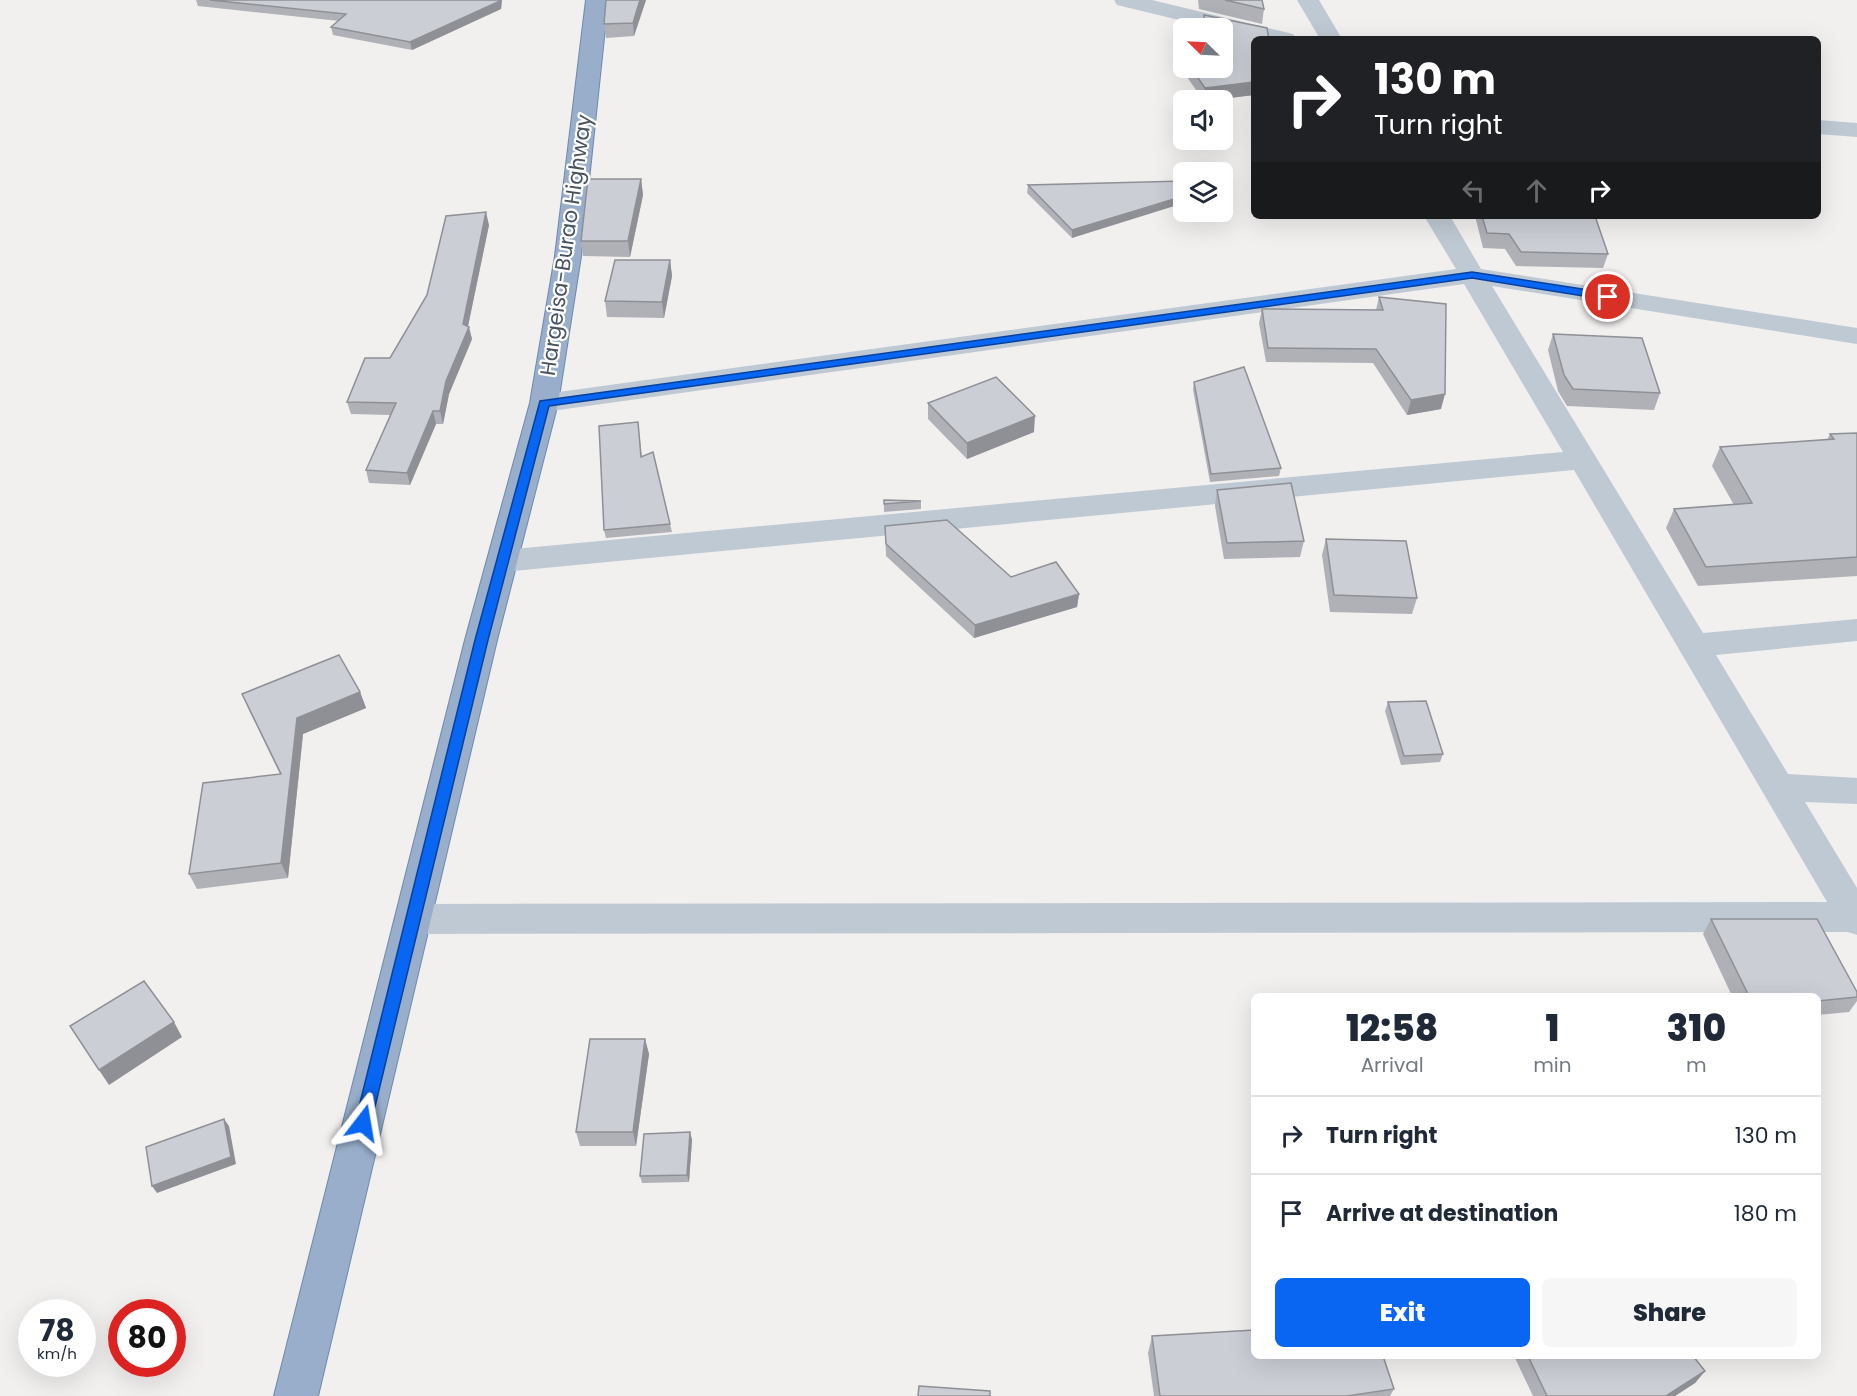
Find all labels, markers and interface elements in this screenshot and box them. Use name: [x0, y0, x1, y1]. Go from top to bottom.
north arrow: [1173, 18, 1233, 78]
map controls: [1173, 18, 1233, 222]
text: 130 m: [1374, 50, 1496, 109]
icon: right: [1275, 60, 1353, 138]
button: sound: [1173, 90, 1233, 150]
text: Turn right: [1374, 106, 1503, 143]
street label: Hargeisa-Burao Highway: [533, 112, 598, 377]
button: layers: [1173, 162, 1233, 222]
icon: left: [1457, 174, 1490, 207]
icon: ahead: [1520, 174, 1553, 207]
icon: right: [1583, 174, 1616, 207]
pin: [1582, 271, 1633, 322]
icon: arrive: [1591, 280, 1624, 313]
text: 12:58: [1346, 1003, 1438, 1054]
text: 1: [1545, 1003, 1559, 1054]
text: 310: [1666, 1003, 1726, 1054]
text: Arrival: [1361, 1051, 1424, 1079]
text: min: [1533, 1051, 1572, 1079]
text: m: [1686, 1051, 1707, 1079]
position arrow: [331, 1091, 395, 1155]
icon: right: [1275, 1119, 1308, 1152]
text: Turn right: [1326, 1120, 1437, 1151]
text: 130 m: [1735, 1120, 1797, 1151]
icon: arrive: [1275, 1197, 1308, 1230]
text: Arrive at destination: [1326, 1198, 1558, 1229]
text: 180 m: [1734, 1198, 1797, 1229]
button: Exit: [1275, 1278, 1530, 1347]
button: Share: [1542, 1278, 1797, 1347]
speed limit sign: 80: [108, 1299, 186, 1377]
text: 78: [39, 1309, 75, 1352]
text: km/h: [37, 1343, 77, 1364]

